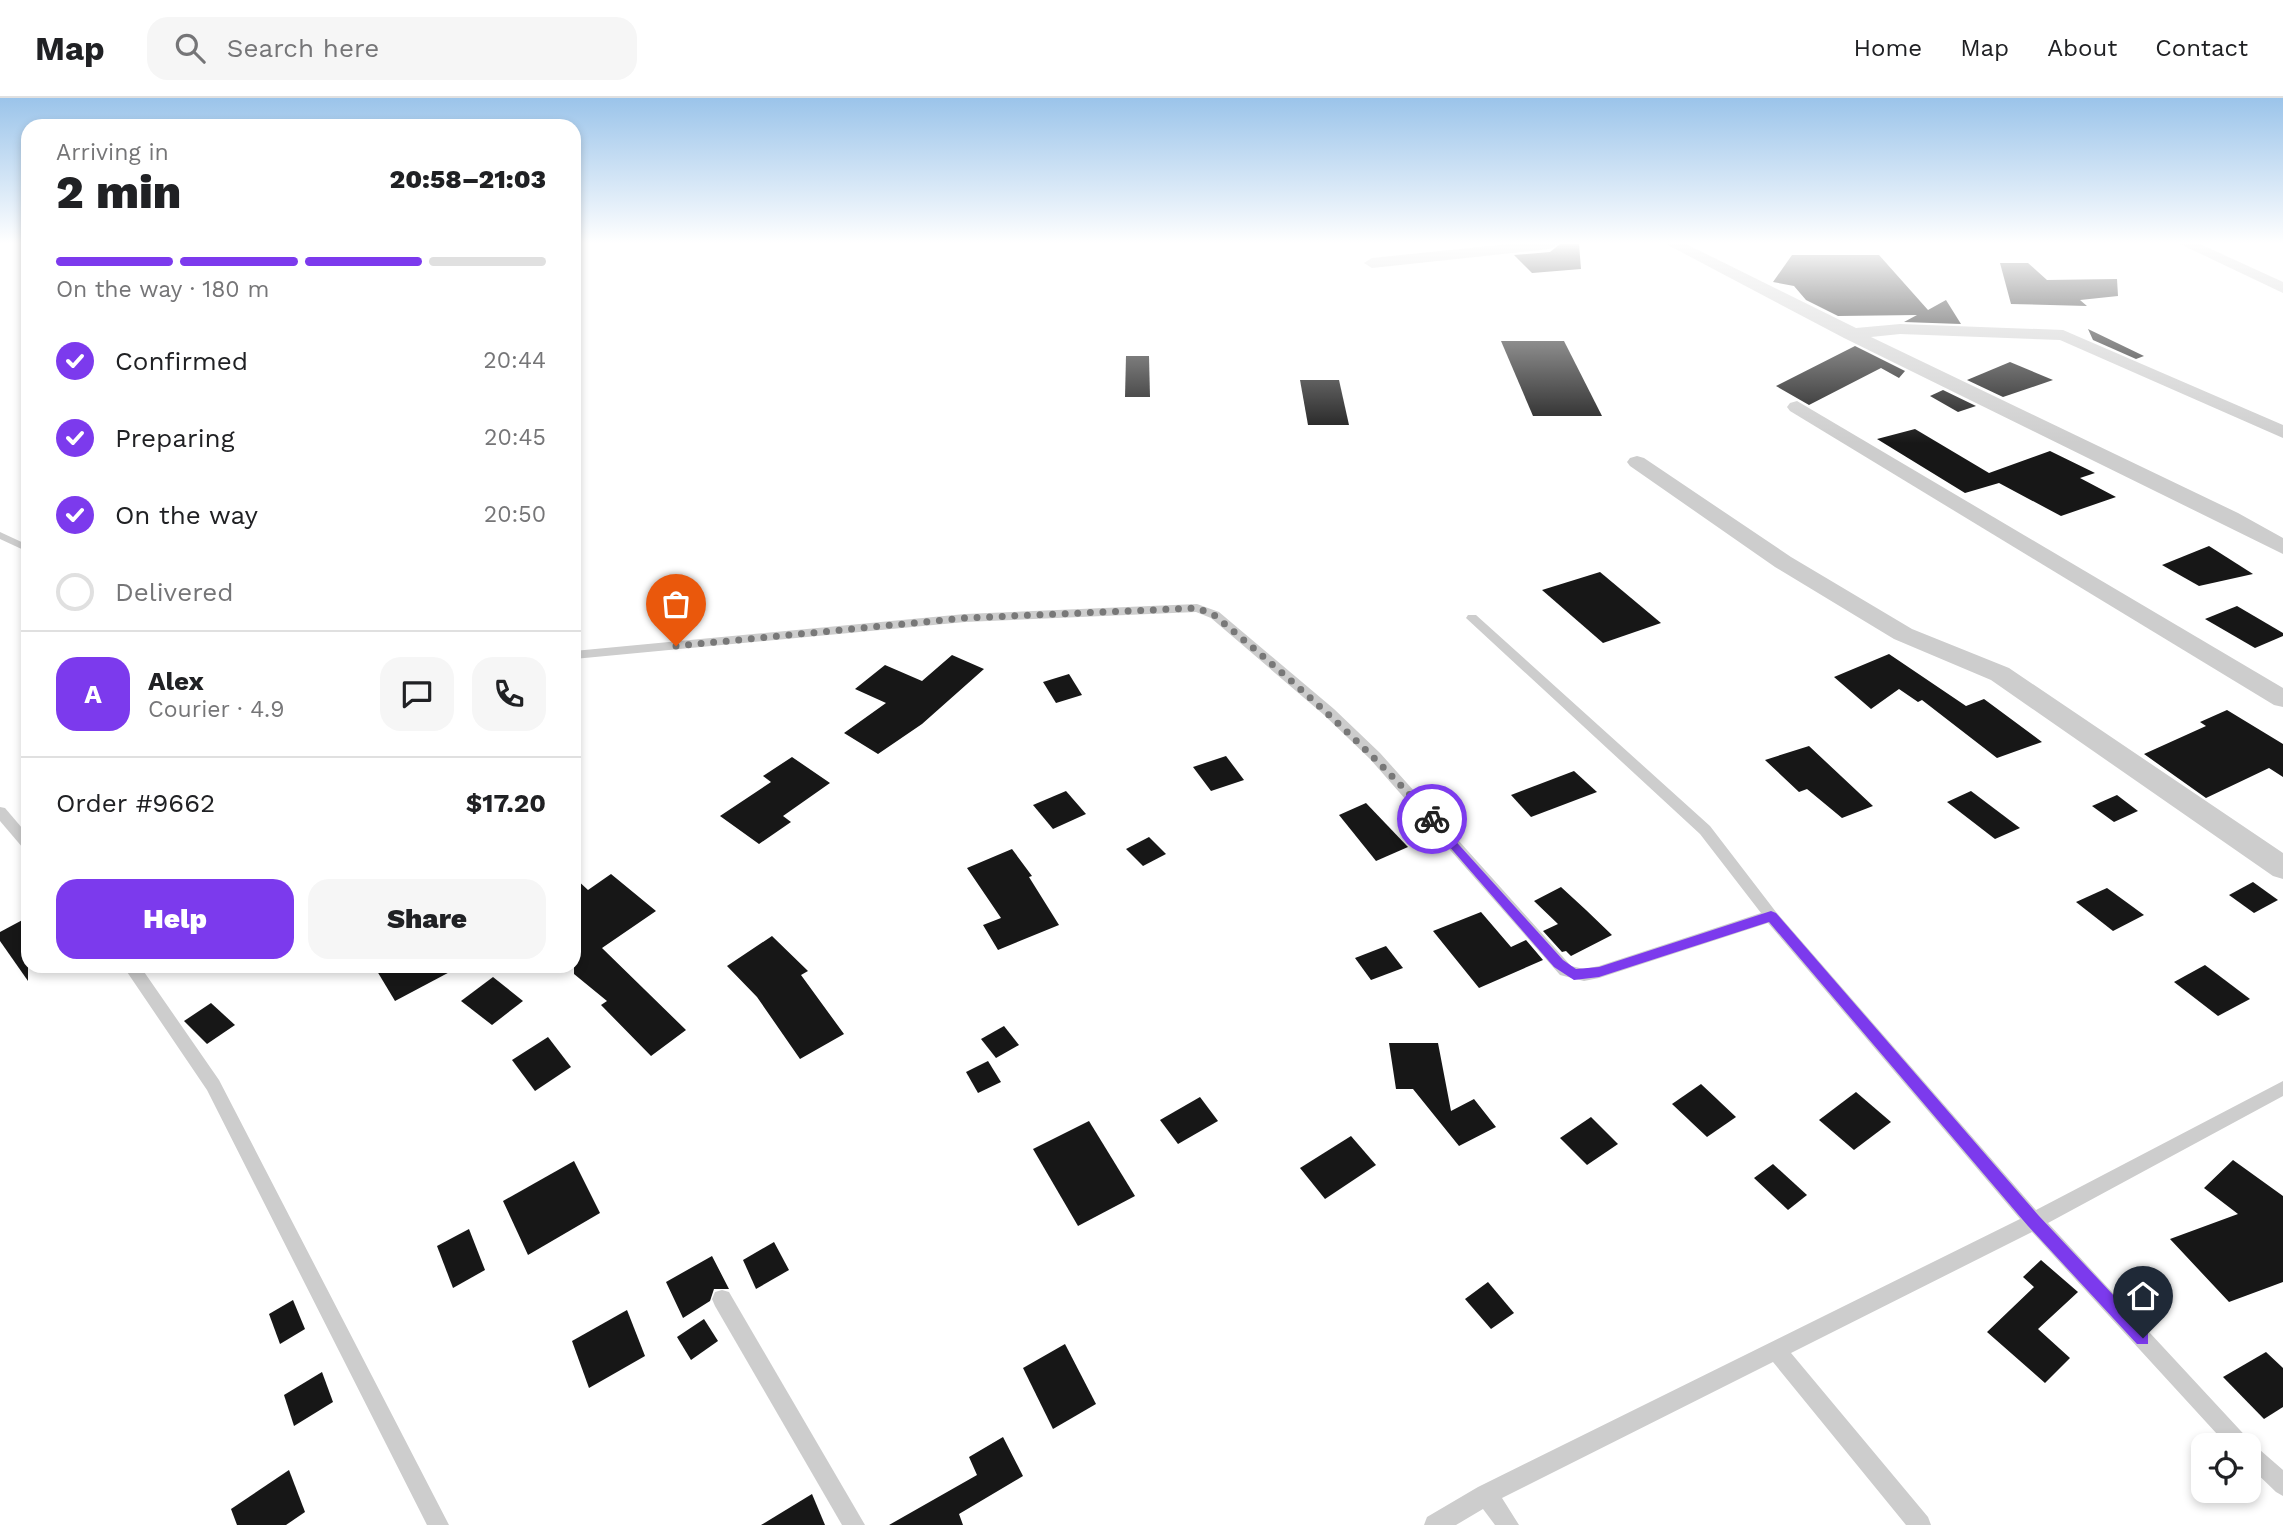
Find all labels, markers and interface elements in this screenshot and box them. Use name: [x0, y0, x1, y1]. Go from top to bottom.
search box: [147, 17, 637, 80]
text: Map: [35, 29, 105, 68]
icon: search: [171, 29, 209, 67]
text: Search here: [227, 33, 379, 63]
text: Home: [1854, 34, 1922, 62]
text: Map: [1960, 34, 2009, 62]
text: About: [2047, 34, 2117, 62]
text: Contact: [2155, 34, 2248, 62]
text: Arriving in: [56, 139, 169, 166]
text: 20:58–21:03: [390, 164, 546, 194]
text: 2 min: [56, 165, 181, 219]
text: On the way · 180 m: [56, 276, 269, 303]
icon: check: [56, 342, 94, 380]
text: Confirmed: [115, 346, 248, 376]
text: 20:44: [483, 347, 546, 374]
icon: check: [56, 419, 94, 457]
text: Preparing: [115, 423, 235, 453]
text: 20:45: [484, 424, 546, 451]
icon: check: [56, 496, 94, 534]
text: On the way: [115, 500, 258, 530]
text: 20:50: [484, 501, 546, 528]
pin: [646, 574, 706, 646]
text: Delivered: [115, 577, 234, 607]
icon: bag: [657, 585, 695, 623]
button: chat: [380, 657, 454, 731]
button: phone: [472, 657, 546, 731]
text: Alex: [148, 666, 204, 696]
text: A: [84, 679, 102, 709]
text: Courier · 4.9: [148, 696, 284, 723]
courier: [1397, 784, 1467, 854]
text: Order #9662: [56, 788, 215, 818]
text: $17.20: [466, 788, 546, 818]
icon: bike: [1413, 800, 1451, 838]
button: Help: [56, 879, 294, 959]
button: Share: [308, 879, 546, 959]
pin: [2113, 1266, 2173, 1338]
icon: home: [2124, 1277, 2162, 1315]
map controls: [2191, 1433, 2261, 1503]
button: locate: [2191, 1433, 2261, 1503]

